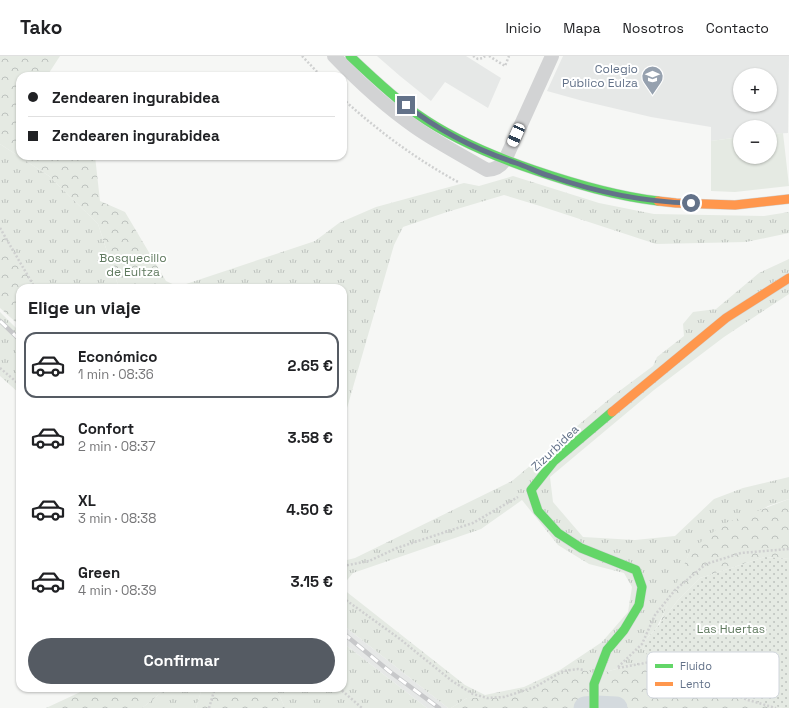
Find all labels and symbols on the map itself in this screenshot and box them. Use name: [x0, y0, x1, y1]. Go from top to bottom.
place label: Colegio Público Eulza: [562, 61, 638, 91]
school or university icon: Colegio Público Eulza: [640, 63, 666, 96]
route end: [397, 96, 415, 114]
car: [506, 122, 526, 148]
route start: [682, 194, 700, 212]
park label: Bosquecillo de Eultza: [99, 250, 167, 280]
street label: Zizurbidea: [528, 421, 582, 475]
park label: Las Huertas: [697, 621, 765, 637]
legend: [647, 652, 779, 698]
text: Fluido: [680, 659, 712, 673]
text: Lento: [680, 677, 711, 691]

